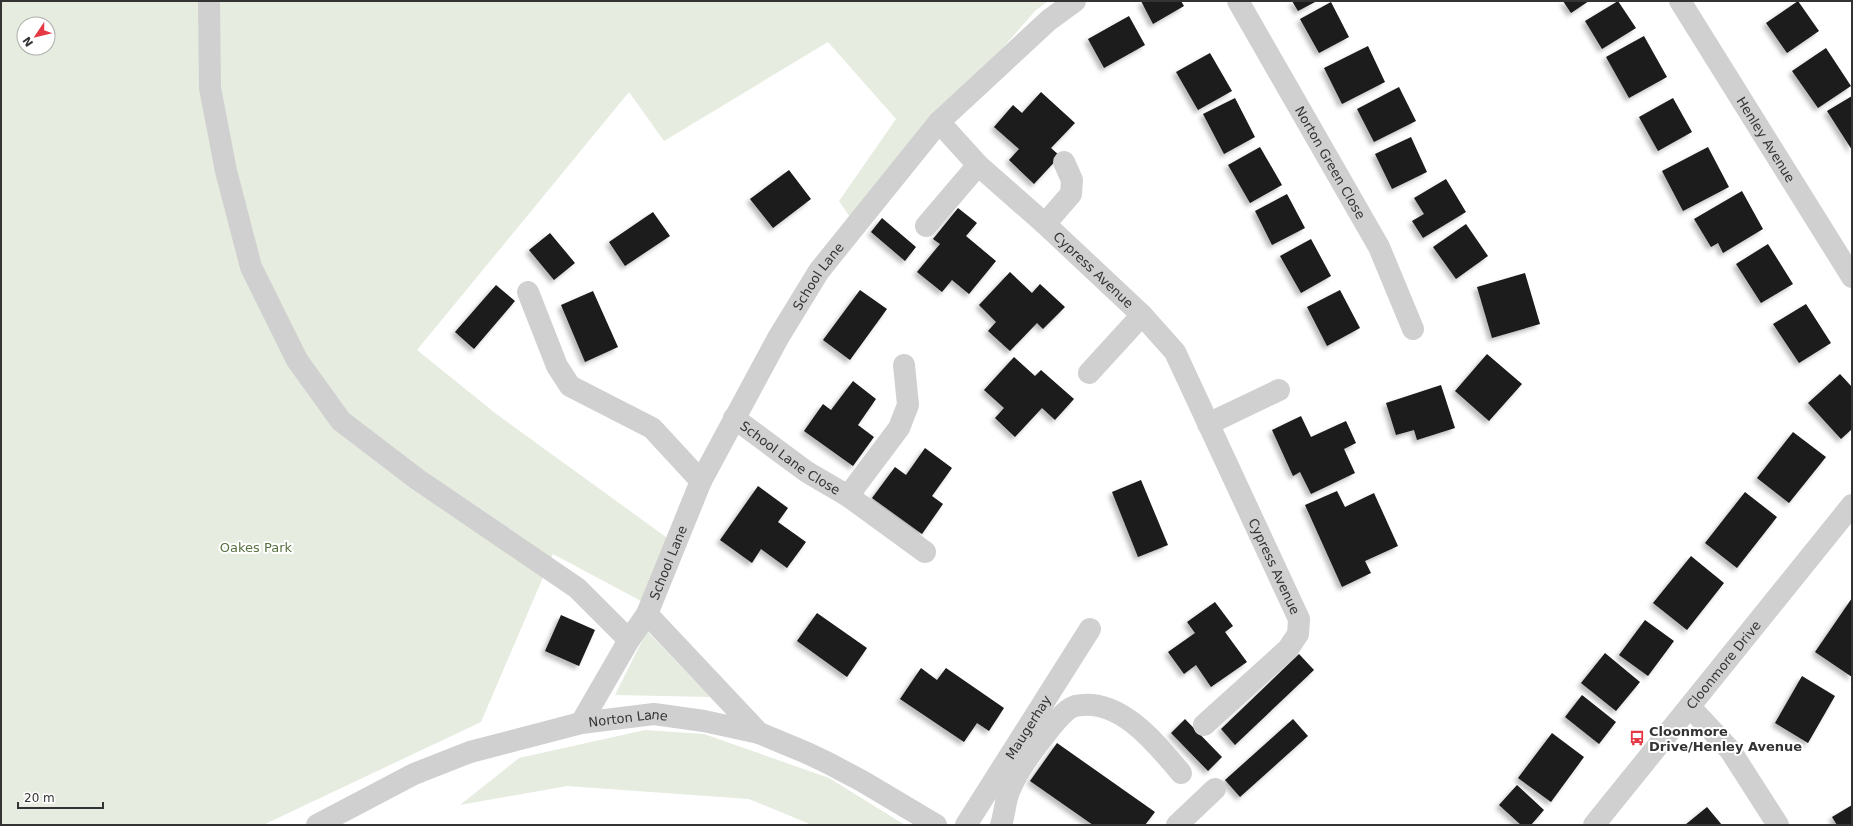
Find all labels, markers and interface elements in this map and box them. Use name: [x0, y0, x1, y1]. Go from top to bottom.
north arrow: [16, 16, 56, 56]
text: N: [20, 34, 36, 49]
street label: Henley Avenue: [1734, 94, 1798, 185]
street label: Norton Green Close: [1292, 103, 1369, 221]
street label: Cypress Avenue: [1051, 229, 1137, 311]
street label: School Lane: [789, 239, 846, 313]
street label: School Lane Close: [737, 418, 843, 497]
street label: Cypress Avenue: [1246, 516, 1303, 617]
street label: School Lane: [646, 523, 690, 602]
park label: Oakes Park: [220, 540, 293, 555]
street label: Cloonmore Drive: [1683, 617, 1763, 712]
street label: Maugerhay: [1002, 692, 1054, 762]
street label: Norton Lane: [588, 706, 669, 730]
place label: Cloonmore Drive/Henley Avenue: [1649, 724, 1802, 754]
bus stop icon: Cloonmore Drive/Henley Avenue: [1628, 729, 1646, 747]
scale bar: [18, 784, 103, 810]
text: 20 m: [24, 791, 55, 805]

